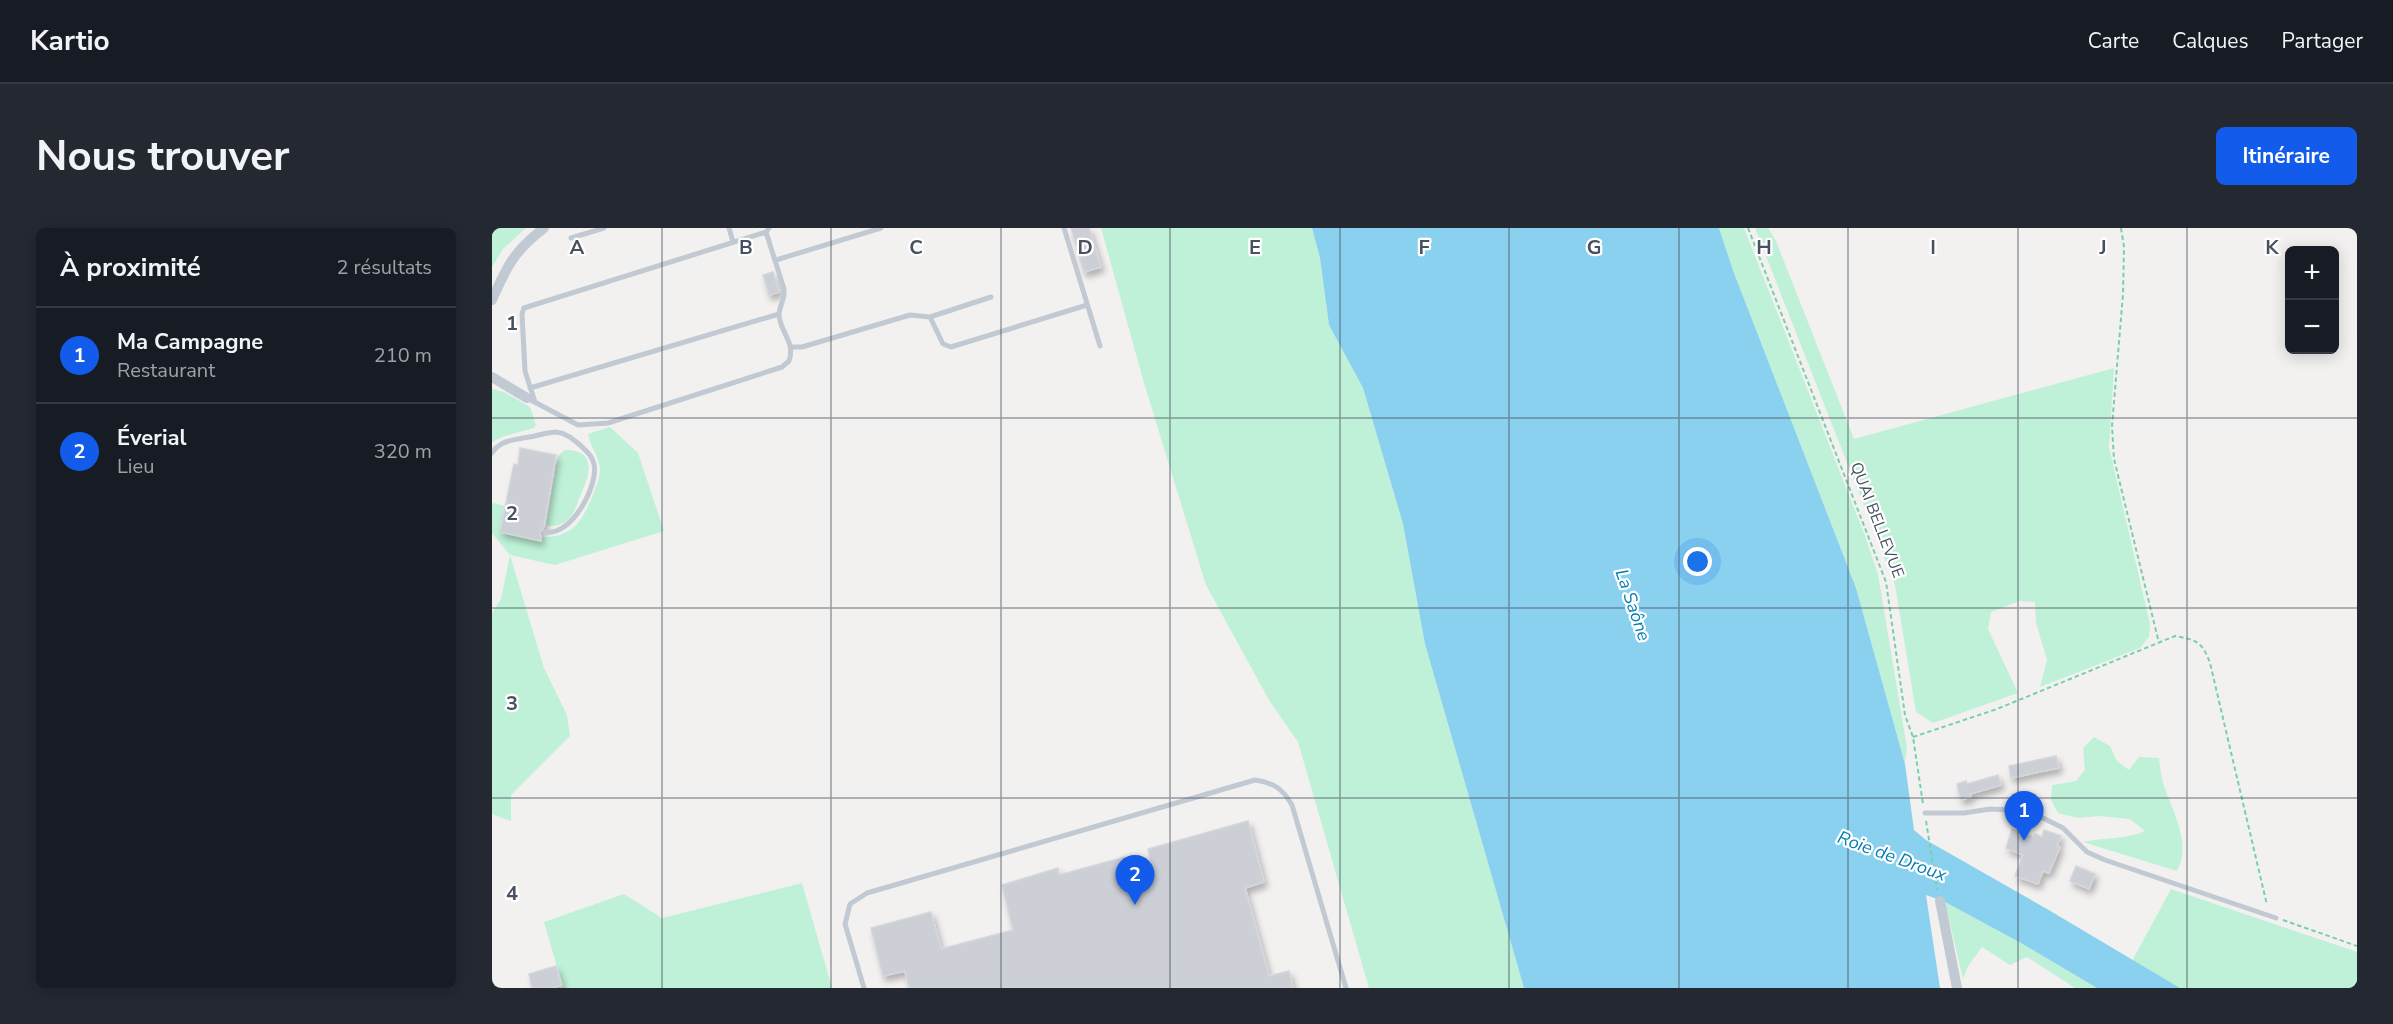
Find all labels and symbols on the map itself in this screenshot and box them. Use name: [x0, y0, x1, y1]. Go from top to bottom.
text: A: [570, 234, 585, 261]
text: B: [739, 234, 753, 261]
text: C: [909, 234, 923, 261]
text: D: [1077, 234, 1093, 261]
text: E: [1249, 234, 1261, 261]
text: F: [1418, 234, 1430, 261]
text: G: [1587, 234, 1601, 261]
text: H: [1756, 234, 1772, 261]
text: I: [1930, 234, 1936, 261]
text: J: [2098, 234, 2107, 261]
text: K: [2265, 234, 2279, 261]
text: 1: [506, 310, 518, 337]
street label: QUAI BELLEVUE: [1845, 459, 1909, 581]
text: 2: [506, 500, 518, 527]
your location: [1683, 547, 1712, 576]
water label: La Saône: [1610, 566, 1657, 644]
text: 3: [506, 690, 518, 717]
pin: 1: [2004, 792, 2044, 841]
water label: Roie de Droux: [1834, 825, 1950, 887]
pin: 2: [1116, 856, 1154, 905]
text: 4: [506, 880, 518, 907]

